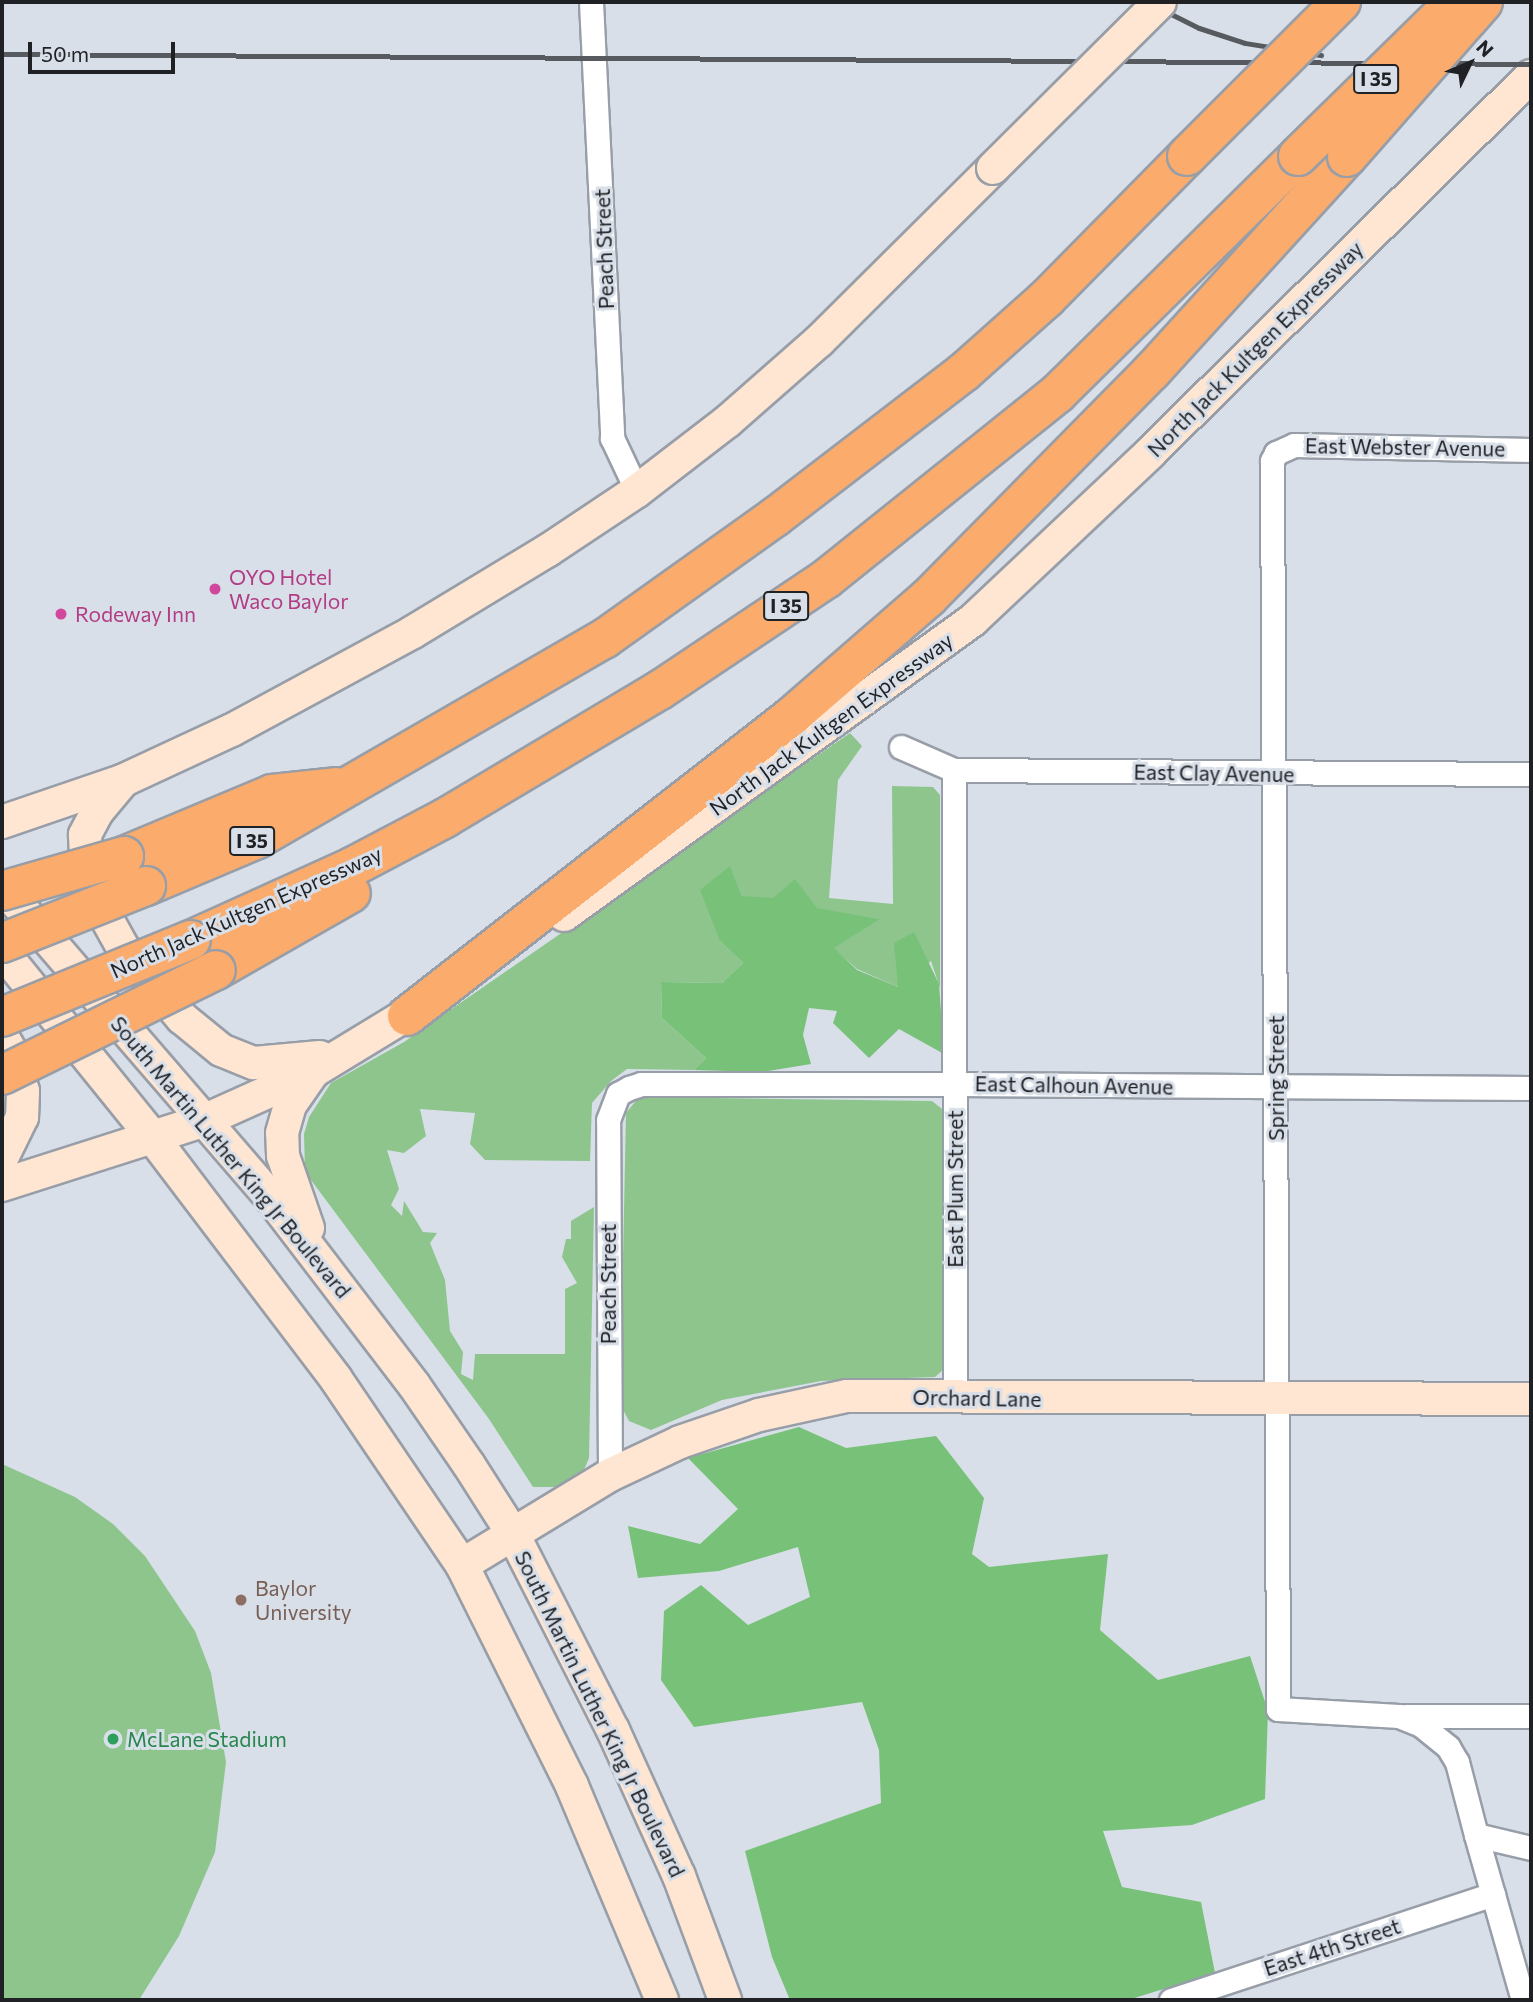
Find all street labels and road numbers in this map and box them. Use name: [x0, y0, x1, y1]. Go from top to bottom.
road number: I 35: [1352, 64, 1400, 94]
street label: Peach Street: [589, 188, 619, 310]
street label: North Jack Kultgen Expressway: [1142, 236, 1368, 462]
street label: East Webster Avenue: [1305, 433, 1505, 461]
road number: I 35: [762, 590, 810, 622]
street label: North Jack Kultgen Expressway: [705, 627, 957, 821]
street label: East Clay Avenue: [1133, 759, 1295, 787]
road number: I 35: [228, 826, 276, 856]
street label: North Jack Kultgen Expressway: [106, 841, 386, 983]
street label: South Martin Luther King Jr Boulevard: [106, 1011, 356, 1303]
street label: Spring Street: [1263, 1015, 1289, 1141]
street label: East Calhoun Avenue: [974, 1071, 1174, 1099]
street label: East Plum Street: [942, 1110, 968, 1268]
street label: Peach Street: [595, 1224, 621, 1344]
street label: Orchard Lane: [912, 1384, 1042, 1412]
street label: South Martin Luther King Jr Boulevard: [510, 1547, 690, 1881]
street label: East 4th Street: [1260, 1913, 1404, 1981]

